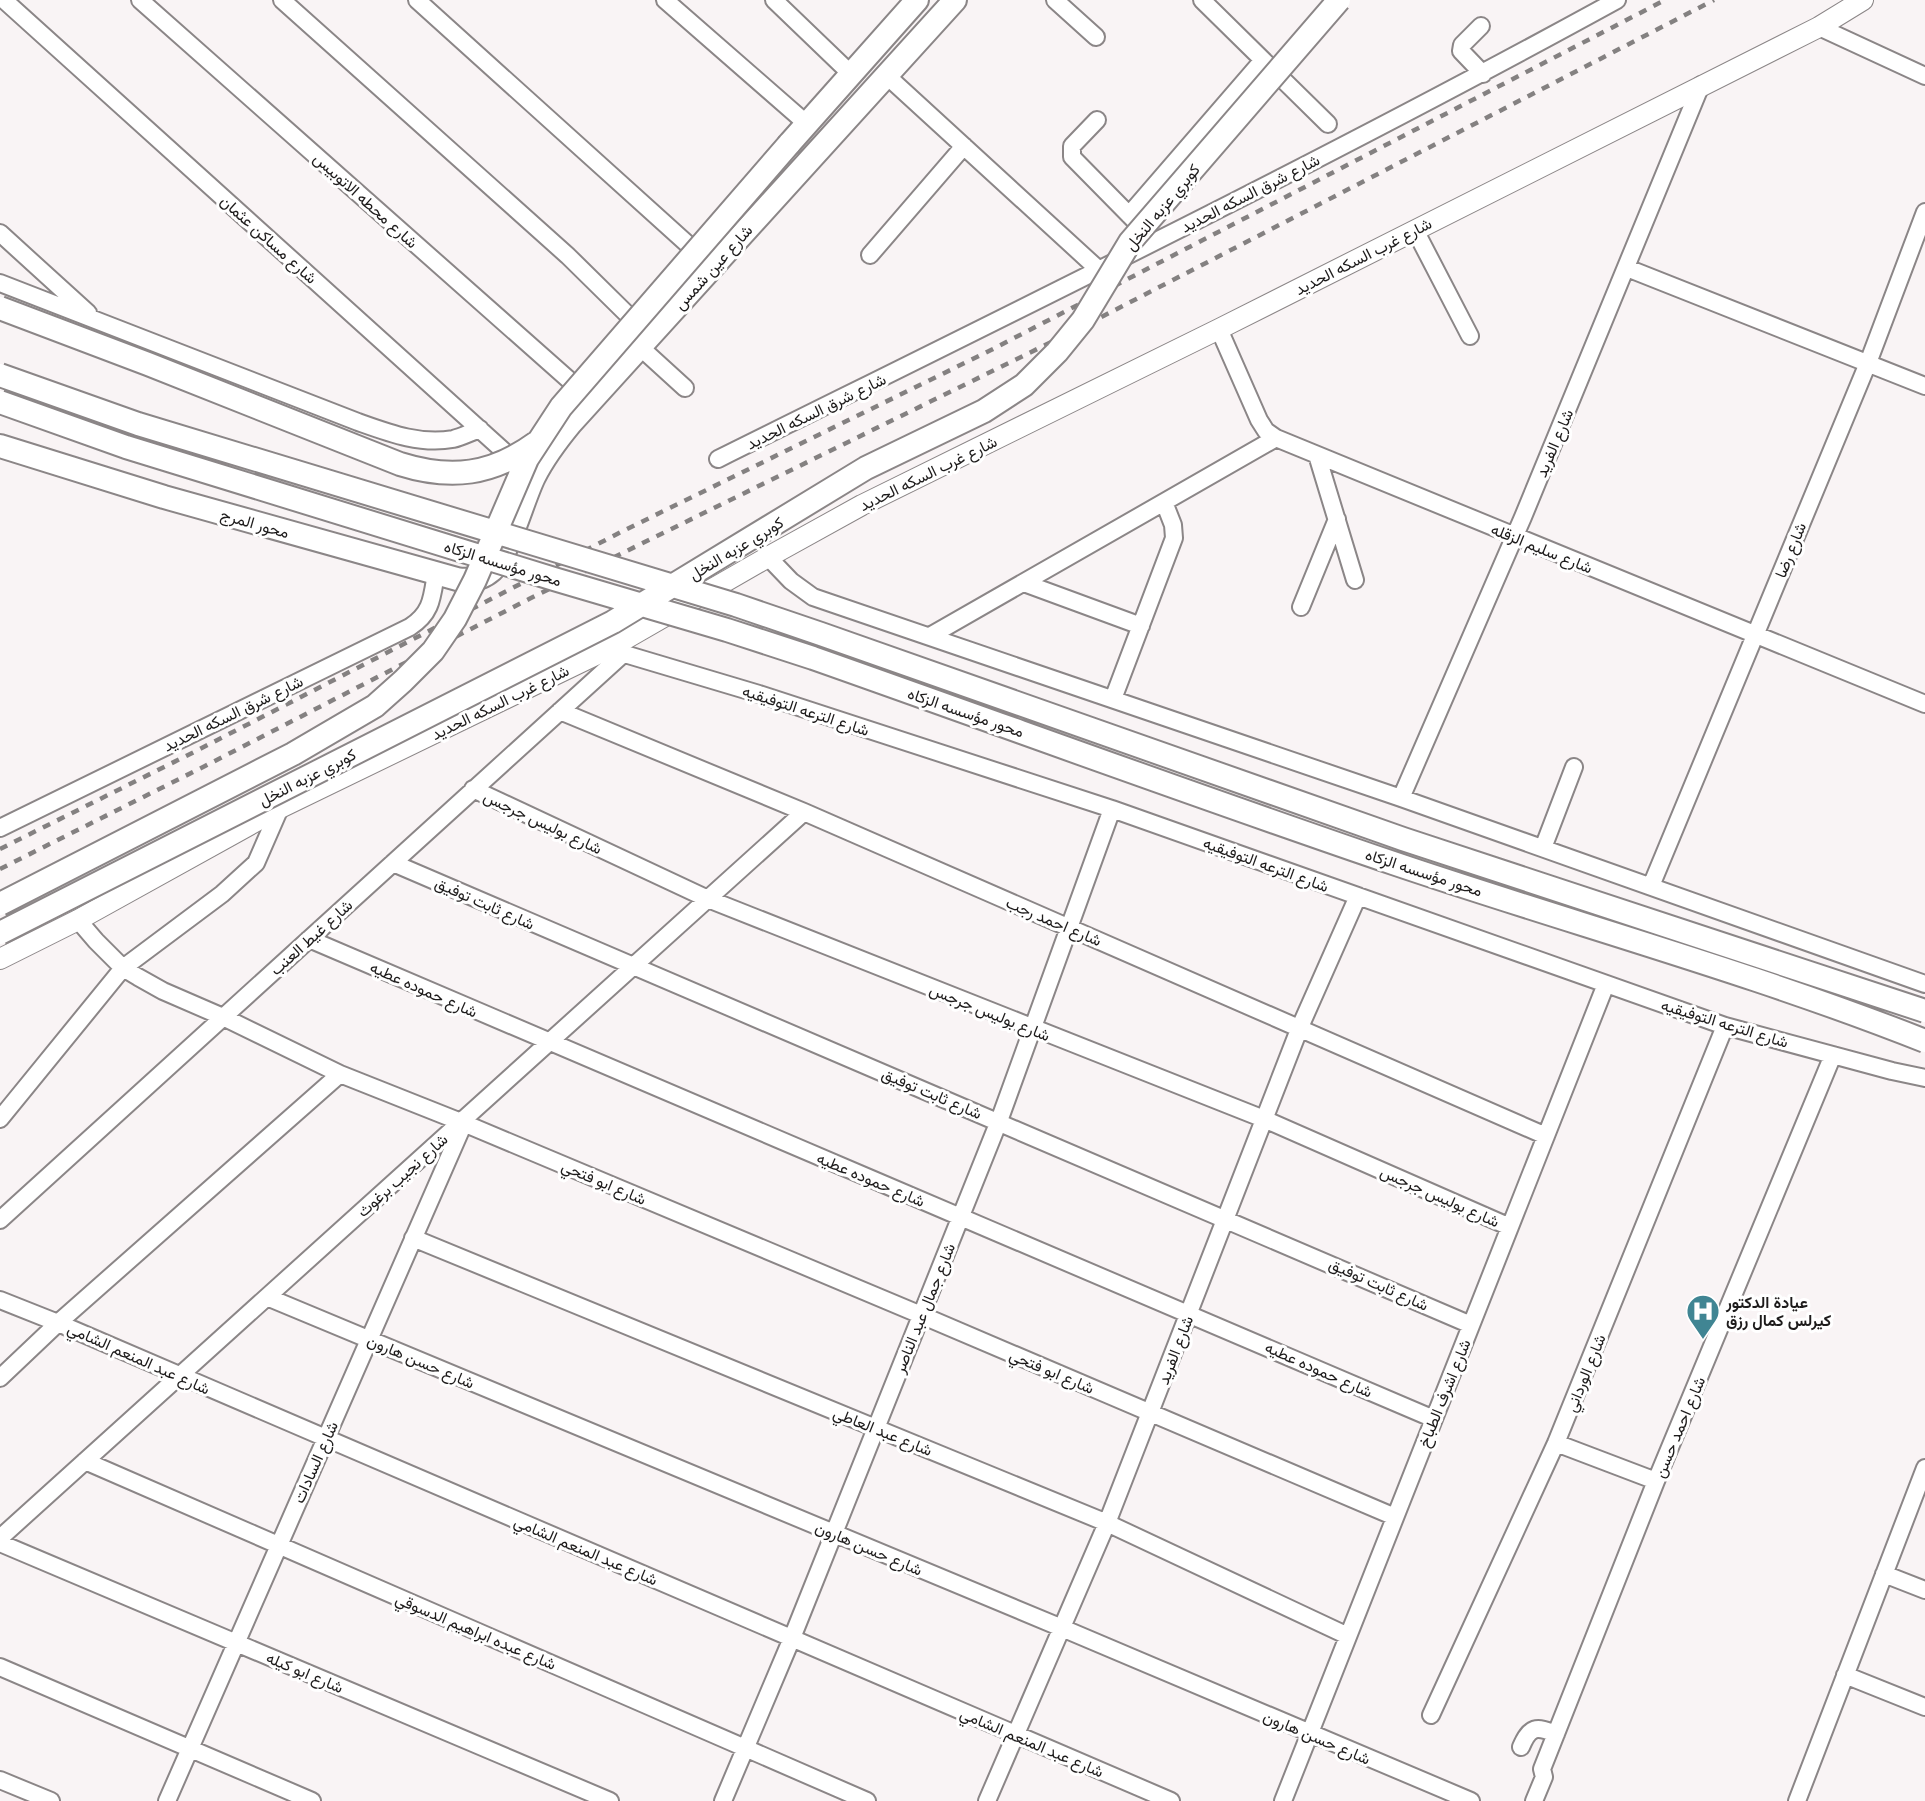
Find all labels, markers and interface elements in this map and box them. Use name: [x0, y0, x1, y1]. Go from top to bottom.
street label: شارع محطه الاتوبيس: [308, 149, 422, 254]
street label: شارع شرق السكه الحديد: [1178, 150, 1324, 238]
street label: كوبري عزبه النخل: [1121, 160, 1207, 257]
street label: شارع مساكن عثمان: [215, 191, 321, 289]
street label: شارع غرب السكه الحديد: [1292, 214, 1436, 301]
street label: شارع عين شمس: [670, 221, 758, 315]
street label: شارع شرق السكه الحديد: [743, 369, 890, 455]
street label: شارع الفريد: [1532, 406, 1579, 481]
street label: شارع غرب السكه الحديد: [856, 432, 1001, 517]
street label: محور المرج: [218, 505, 291, 544]
street label: كوبري عزبه النخل: [686, 513, 789, 588]
street label: شارع سليم الزقله: [1487, 519, 1595, 579]
street label: شارع رضا: [1771, 520, 1812, 581]
street label: محور مؤسسه الزكاه: [442, 537, 564, 591]
street label: شارع غرب السكه الحديد: [428, 661, 573, 746]
street label: شارع شرق السكه الحديد: [160, 671, 307, 757]
street label: شارع الترعه التوفيقيه: [739, 681, 872, 742]
street label: محور مؤسسه الزكاه: [905, 684, 1027, 742]
street label: كوبري عزبه النخل: [255, 745, 361, 814]
street label: شارع بوليس جرجس: [480, 787, 605, 860]
street label: شارع الترعه التوفيقيه: [1200, 833, 1331, 898]
street label: محور مؤسسه الزكاه: [1363, 845, 1485, 901]
street label: شارع ثابت توفيق: [431, 873, 537, 936]
street label: شارع احمد رجب: [1002, 893, 1104, 952]
street label: شارع غيط العنب: [266, 895, 358, 981]
street label: شارع حموده عطيه: [366, 957, 480, 1023]
street label: شارع بوليس جرجس: [926, 980, 1053, 1047]
street label: شارع الترعه التوفيقيه: [1658, 995, 1791, 1054]
street label: شارع ثابت توفيق: [878, 1064, 985, 1125]
street label: شارع نجيب برغوث: [353, 1130, 453, 1223]
street label: شارع حموده عطيه: [813, 1148, 928, 1213]
street label: شارع ابو فتحي: [557, 1156, 649, 1212]
street label: شارع بوليس جرجس: [1377, 1162, 1502, 1233]
street label: شارع جمال عبد الناصر: [889, 1241, 961, 1378]
street label: شارع ثابت توفيق: [1325, 1254, 1431, 1317]
hospital icon: عيادة الدكتور كيرلس كمال رزق: [1685, 1293, 1721, 1340]
place label: عيادة الدكتور كيرلس كمال رزق: [1725, 1293, 1831, 1331]
street label: شارع الفريد: [1154, 1313, 1199, 1388]
street label: شارع عبد المنعم الشامي: [63, 1318, 213, 1402]
street label: شارع حسن هارون: [364, 1330, 477, 1394]
street label: شارع الورداني: [1561, 1332, 1613, 1416]
street label: شارع اشرف الطباخ: [1414, 1336, 1477, 1451]
street label: شارع حموده عطيه: [1261, 1337, 1375, 1403]
street label: شارع ابو فتحي: [1005, 1345, 1097, 1401]
street label: شارع احمد حسن: [1650, 1374, 1711, 1481]
street label: شارع عبد العاطي: [829, 1403, 935, 1464]
street label: شارع السادات: [289, 1418, 344, 1507]
street label: شارع عبد المنعم الشامي: [510, 1512, 660, 1593]
street label: شارع حسن هارون: [812, 1517, 925, 1581]
street label: شارع عبده ابراهيم الدسوقي: [391, 1589, 559, 1678]
street label: شارع ابو كيله: [263, 1648, 346, 1699]
street label: شارع عبد المنعم الشامي: [956, 1704, 1106, 1785]
street label: شارع حسن هارون: [1260, 1706, 1373, 1770]

